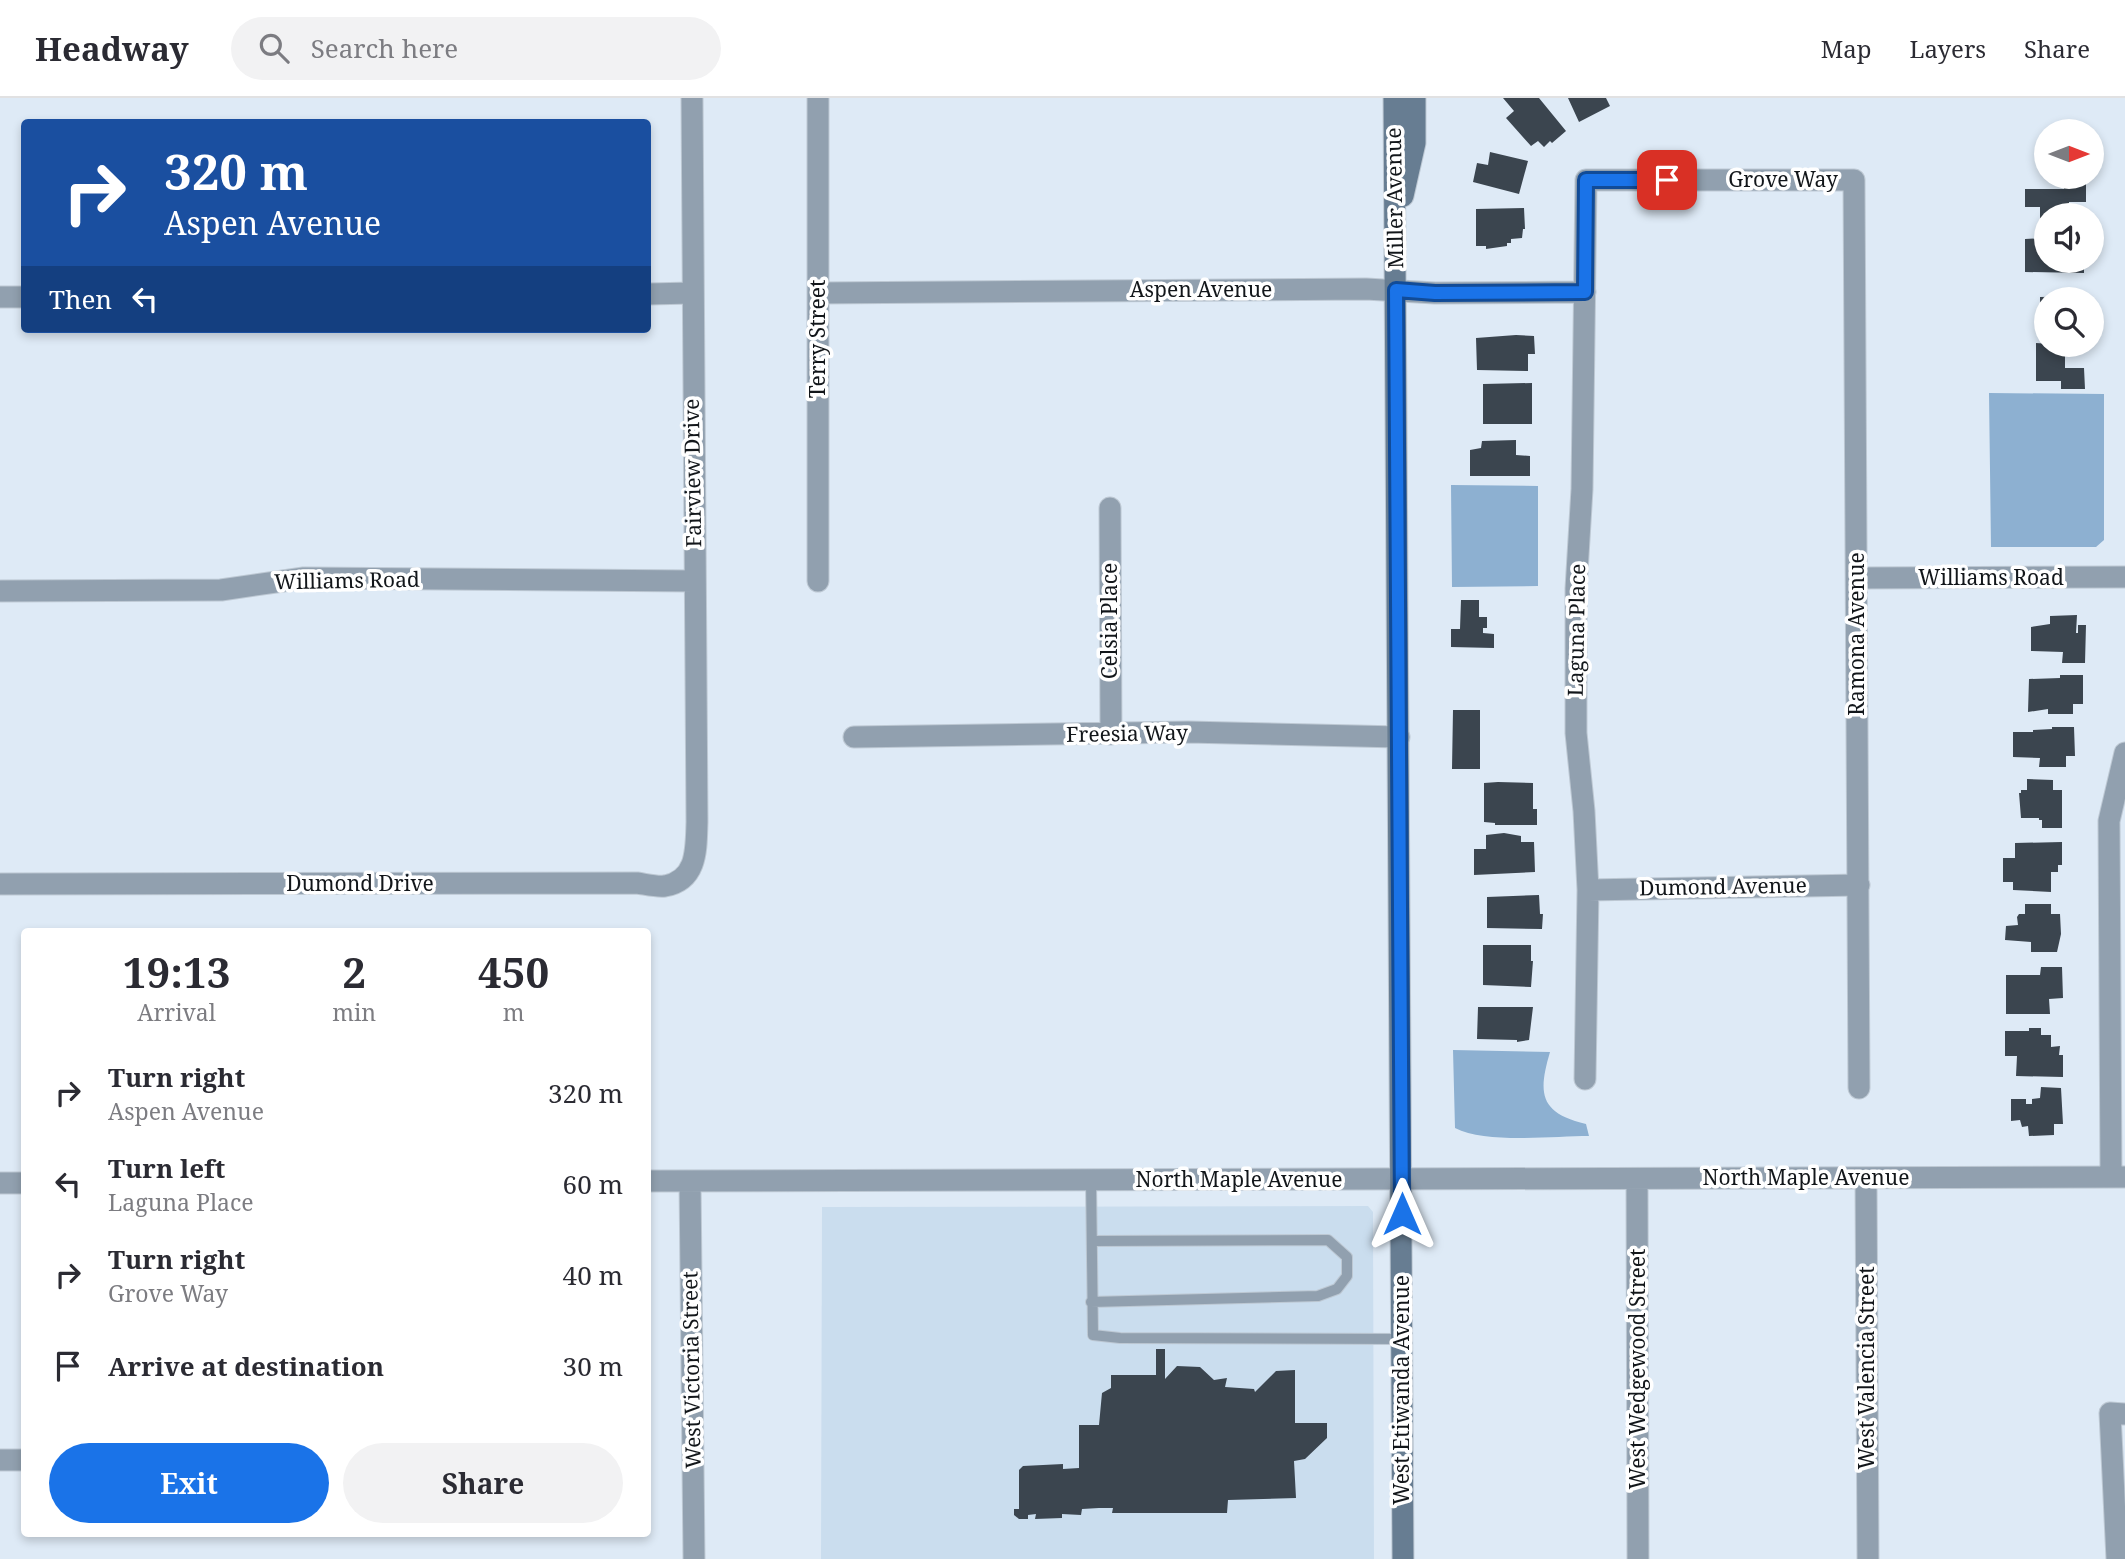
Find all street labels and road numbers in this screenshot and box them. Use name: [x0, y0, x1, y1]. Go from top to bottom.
street label: Miller Avenue: [1379, 127, 1409, 269]
street label: Grove Way: [1728, 165, 1838, 193]
street label: Aspen Avenue: [1130, 275, 1272, 303]
street label: Terry Street: [803, 280, 831, 398]
street label: Fairview Drive: [677, 398, 707, 548]
street label: Ramona Avenue: [1842, 552, 1870, 716]
street label: Celsia Place: [1095, 563, 1123, 679]
street label: Laguna Place: [1561, 563, 1591, 697]
street label: Williams Road: [1918, 563, 2064, 591]
street label: Williams Road: [274, 565, 420, 595]
street label: Freesia Way: [1066, 718, 1188, 748]
street label: Dumond Drive: [286, 869, 434, 897]
street label: Dumond Avenue: [1639, 871, 1807, 901]
street label: North Maple Avenue: [1703, 1163, 1909, 1191]
street label: North Maple Avenue: [1136, 1165, 1342, 1193]
street label: West Wedgewood Street: [1623, 1249, 1651, 1489]
street label: West Valencia Street: [1852, 1266, 1880, 1470]
street label: West Victoria Street: [675, 1271, 707, 1469]
street label: West Etiwanda Avenue: [1387, 1275, 1415, 1505]

